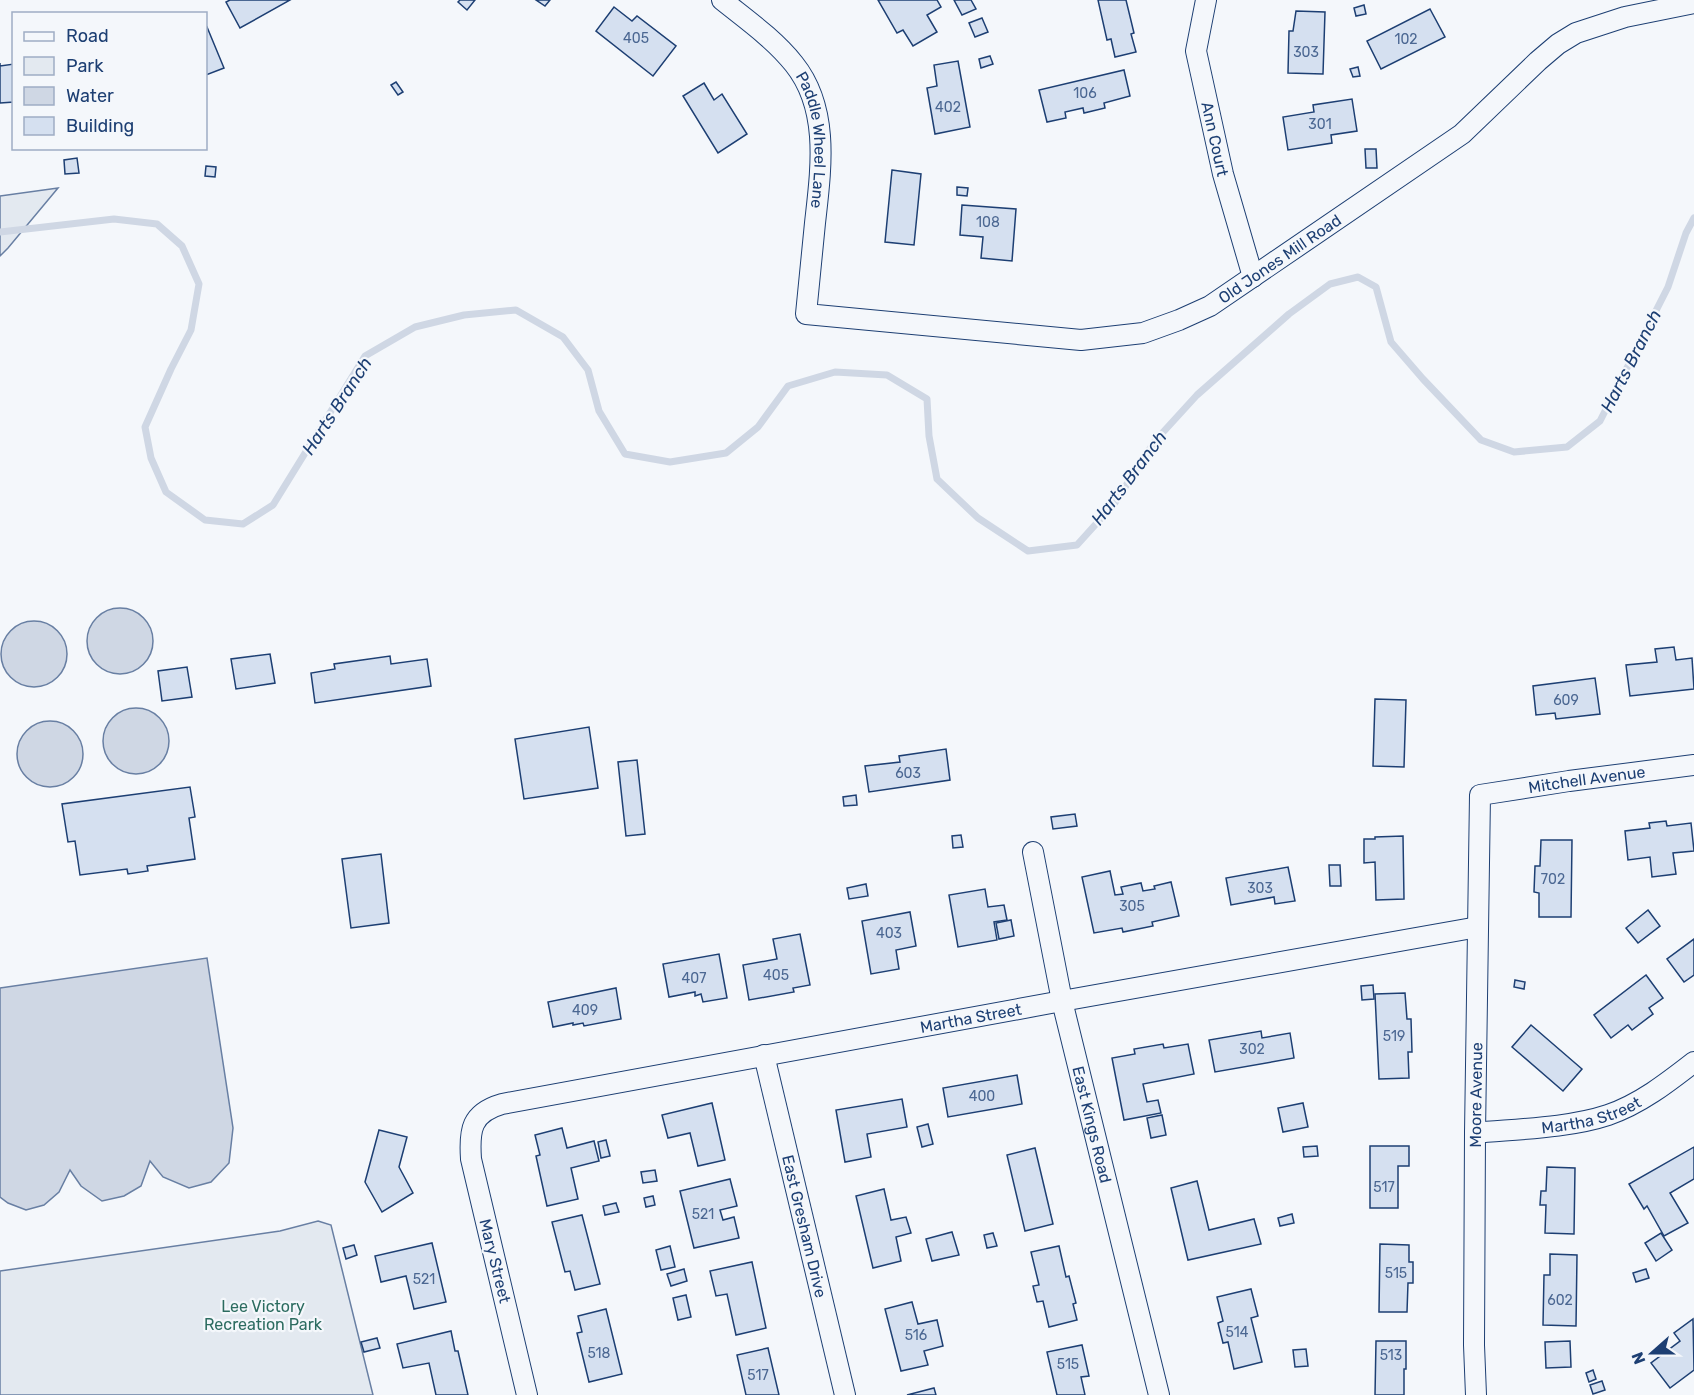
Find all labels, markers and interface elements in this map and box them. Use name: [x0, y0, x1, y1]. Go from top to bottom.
legend: [12, 12, 207, 150]
text: Road: [66, 25, 109, 47]
house number: 405: [623, 30, 649, 47]
house number: 102: [1394, 31, 1418, 48]
house number: 303: [1293, 44, 1319, 61]
text: Park: [66, 55, 104, 77]
street label: Paddle Wheel Lane: [792, 68, 830, 209]
text: Water: [66, 85, 114, 107]
house number: 106: [1073, 85, 1097, 102]
house number: 402: [935, 99, 961, 116]
street label: Ann Court: [1198, 100, 1233, 178]
text: Building: [66, 115, 134, 137]
house number: 301: [1308, 116, 1332, 133]
street label: Old Jones Mill Road: [1214, 210, 1345, 307]
house number: 108: [976, 214, 1000, 231]
water label: Harts Branch: [1596, 306, 1666, 416]
water label: Harts Branch: [297, 353, 377, 459]
water label: Harts Branch: [1086, 427, 1172, 529]
house number: 609: [1553, 692, 1579, 709]
street label: Mitchell Avenue: [1527, 762, 1646, 797]
house number: 603: [895, 765, 921, 782]
house number: 702: [1541, 871, 1565, 888]
house number: 303: [1247, 880, 1273, 897]
house number: 305: [1119, 898, 1145, 915]
house number: 403: [876, 925, 902, 942]
house number: 405: [763, 967, 789, 984]
house number: 407: [682, 970, 706, 987]
street label: Martha Street: [918, 999, 1023, 1036]
house number: 409: [572, 1002, 598, 1019]
house number: 519: [1383, 1028, 1405, 1045]
house number: 302: [1239, 1041, 1265, 1058]
street label: Moore Avenue: [1465, 1042, 1486, 1148]
street label: East Kings Road: [1069, 1064, 1116, 1185]
house number: 400: [969, 1088, 995, 1105]
street label: Martha Street: [1540, 1092, 1644, 1137]
street label: East Gresham Drive: [779, 1153, 831, 1300]
house number: 517: [1373, 1179, 1395, 1196]
house number: 521: [692, 1206, 714, 1223]
street label: Mary Street: [475, 1217, 515, 1305]
house number: 515: [1385, 1265, 1407, 1282]
house number: 521: [413, 1271, 435, 1288]
house number: 602: [1547, 1292, 1573, 1309]
park label: Lee Victory Recreation Park: [204, 1297, 323, 1334]
north arrow: [1622, 1323, 1682, 1383]
house number: 514: [1226, 1324, 1249, 1341]
house number: 516: [905, 1327, 927, 1344]
house number: 518: [588, 1345, 611, 1362]
house number: 513: [1380, 1347, 1402, 1364]
text: N: [1628, 1349, 1649, 1367]
house number: 515: [1057, 1356, 1079, 1373]
house number: 517: [747, 1367, 769, 1384]

